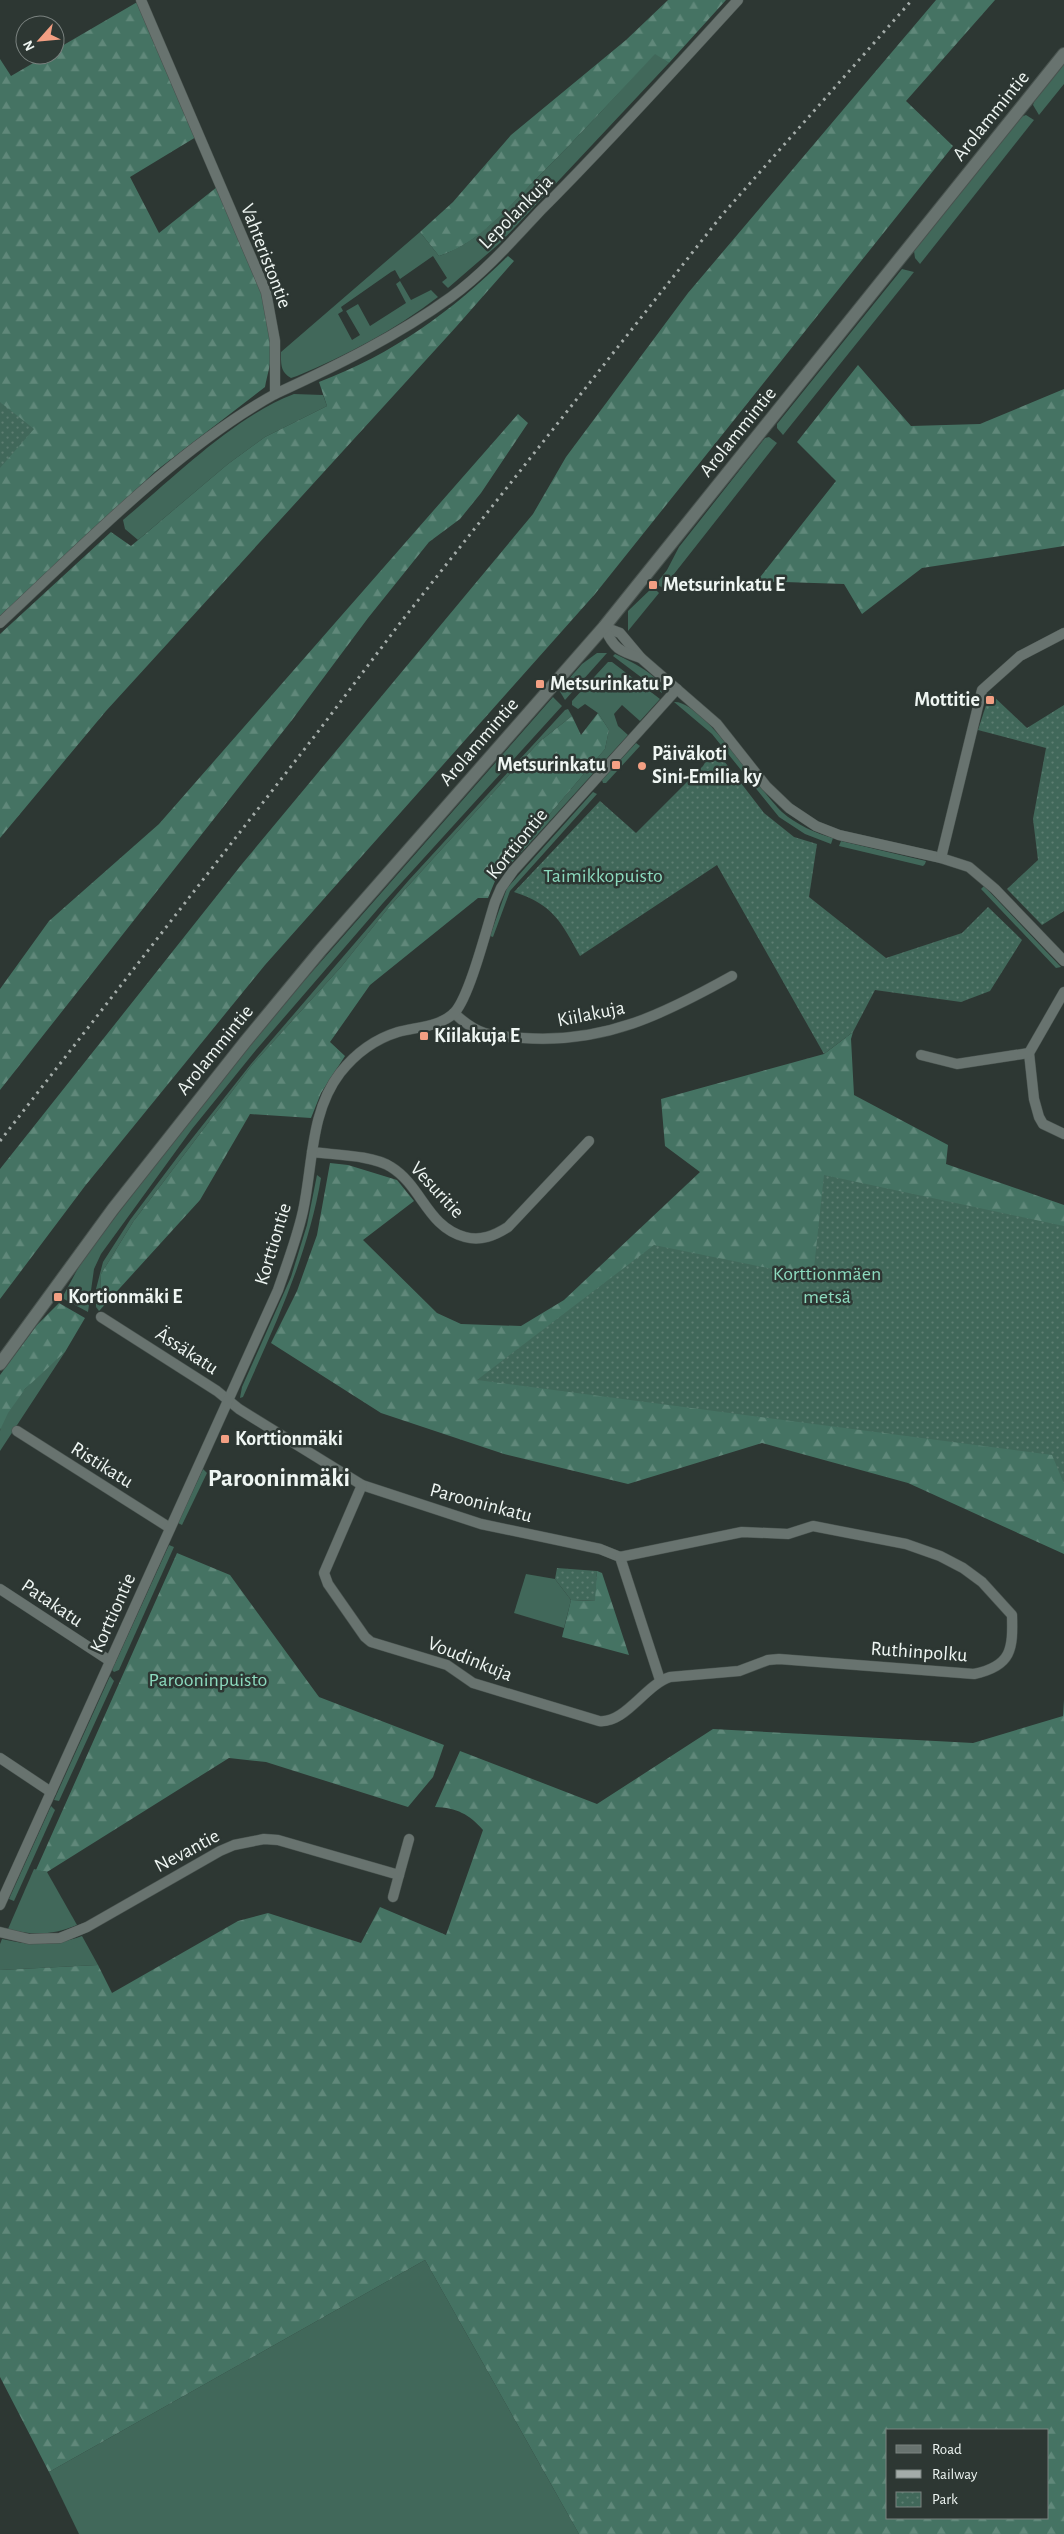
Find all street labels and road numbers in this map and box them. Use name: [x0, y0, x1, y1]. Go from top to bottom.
street label: Arolammintie: [949, 67, 1033, 165]
street label: Lepolankuja: [475, 171, 557, 253]
street label: Vahteristontie: [237, 201, 295, 311]
street label: Arolammintie: [696, 383, 780, 481]
street label: Arolammintie: [436, 694, 522, 790]
street label: Korttiontie: [483, 805, 551, 883]
street label: Kiilakuja: [555, 998, 627, 1030]
street label: Arolammintie: [173, 1001, 257, 1099]
street label: Vesuritie: [406, 1158, 468, 1222]
street label: Korttiontie: [251, 1201, 295, 1287]
street label: Ässäkatu: [152, 1324, 222, 1378]
street label: Ristikatu: [67, 1438, 137, 1492]
street label: Parooninkatu: [428, 1480, 534, 1526]
street label: Korttiontie: [87, 1570, 139, 1656]
street label: Patakatu: [18, 1575, 86, 1631]
street label: Voudinkuja: [425, 1633, 515, 1685]
street label: Ruthinpolku: [870, 1639, 968, 1665]
street label: Nevantie: [151, 1826, 223, 1876]

